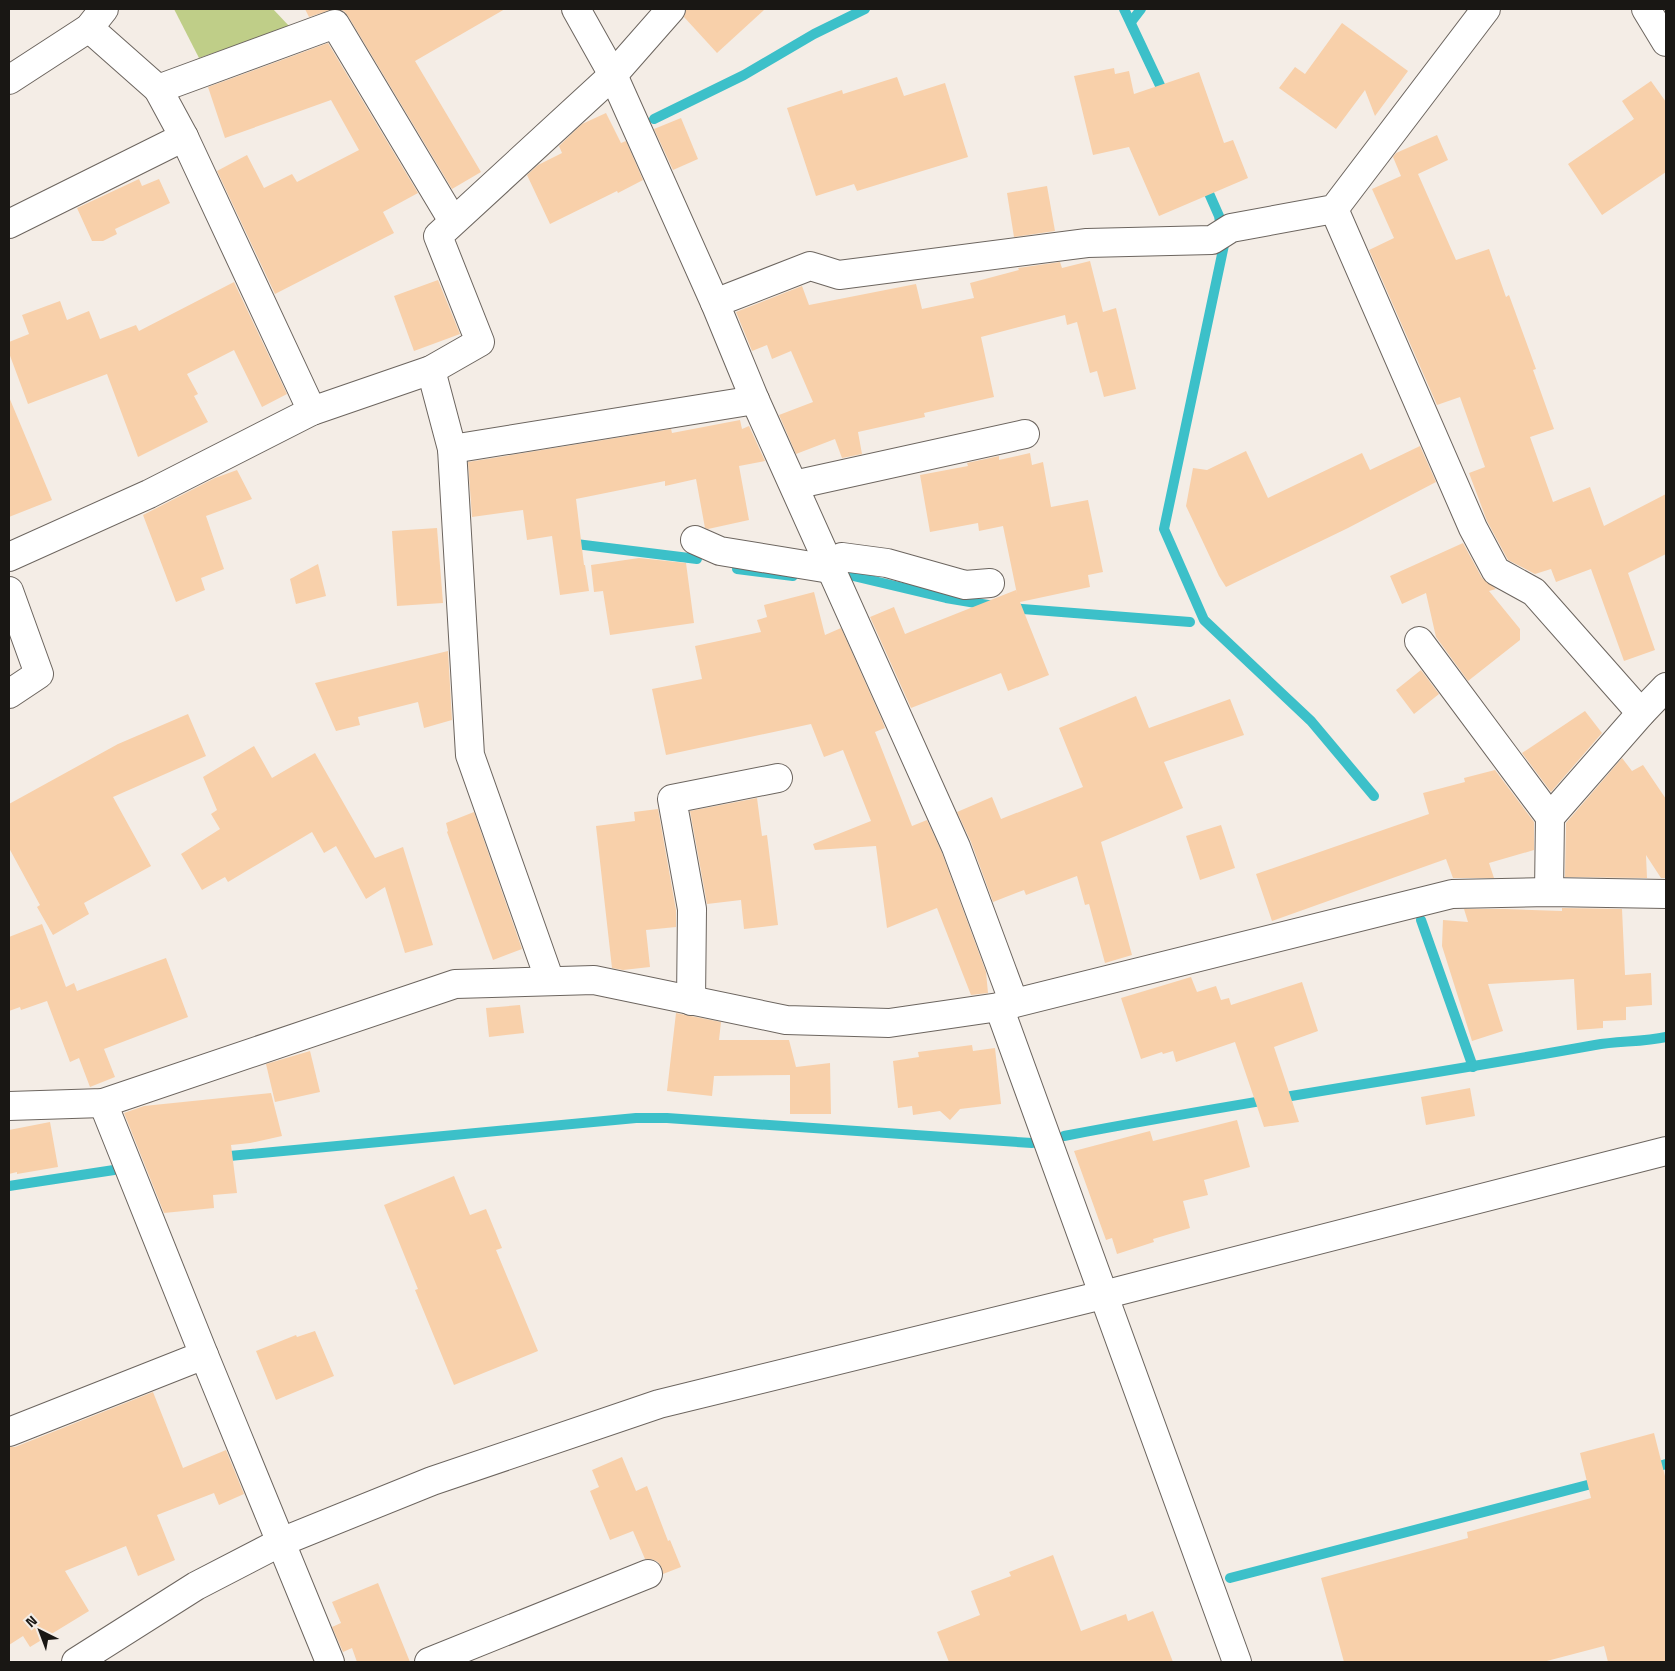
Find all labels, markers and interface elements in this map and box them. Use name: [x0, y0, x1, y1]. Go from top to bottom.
north arrow: [15, 1606, 65, 1656]
text: N: [20, 1610, 42, 1632]

